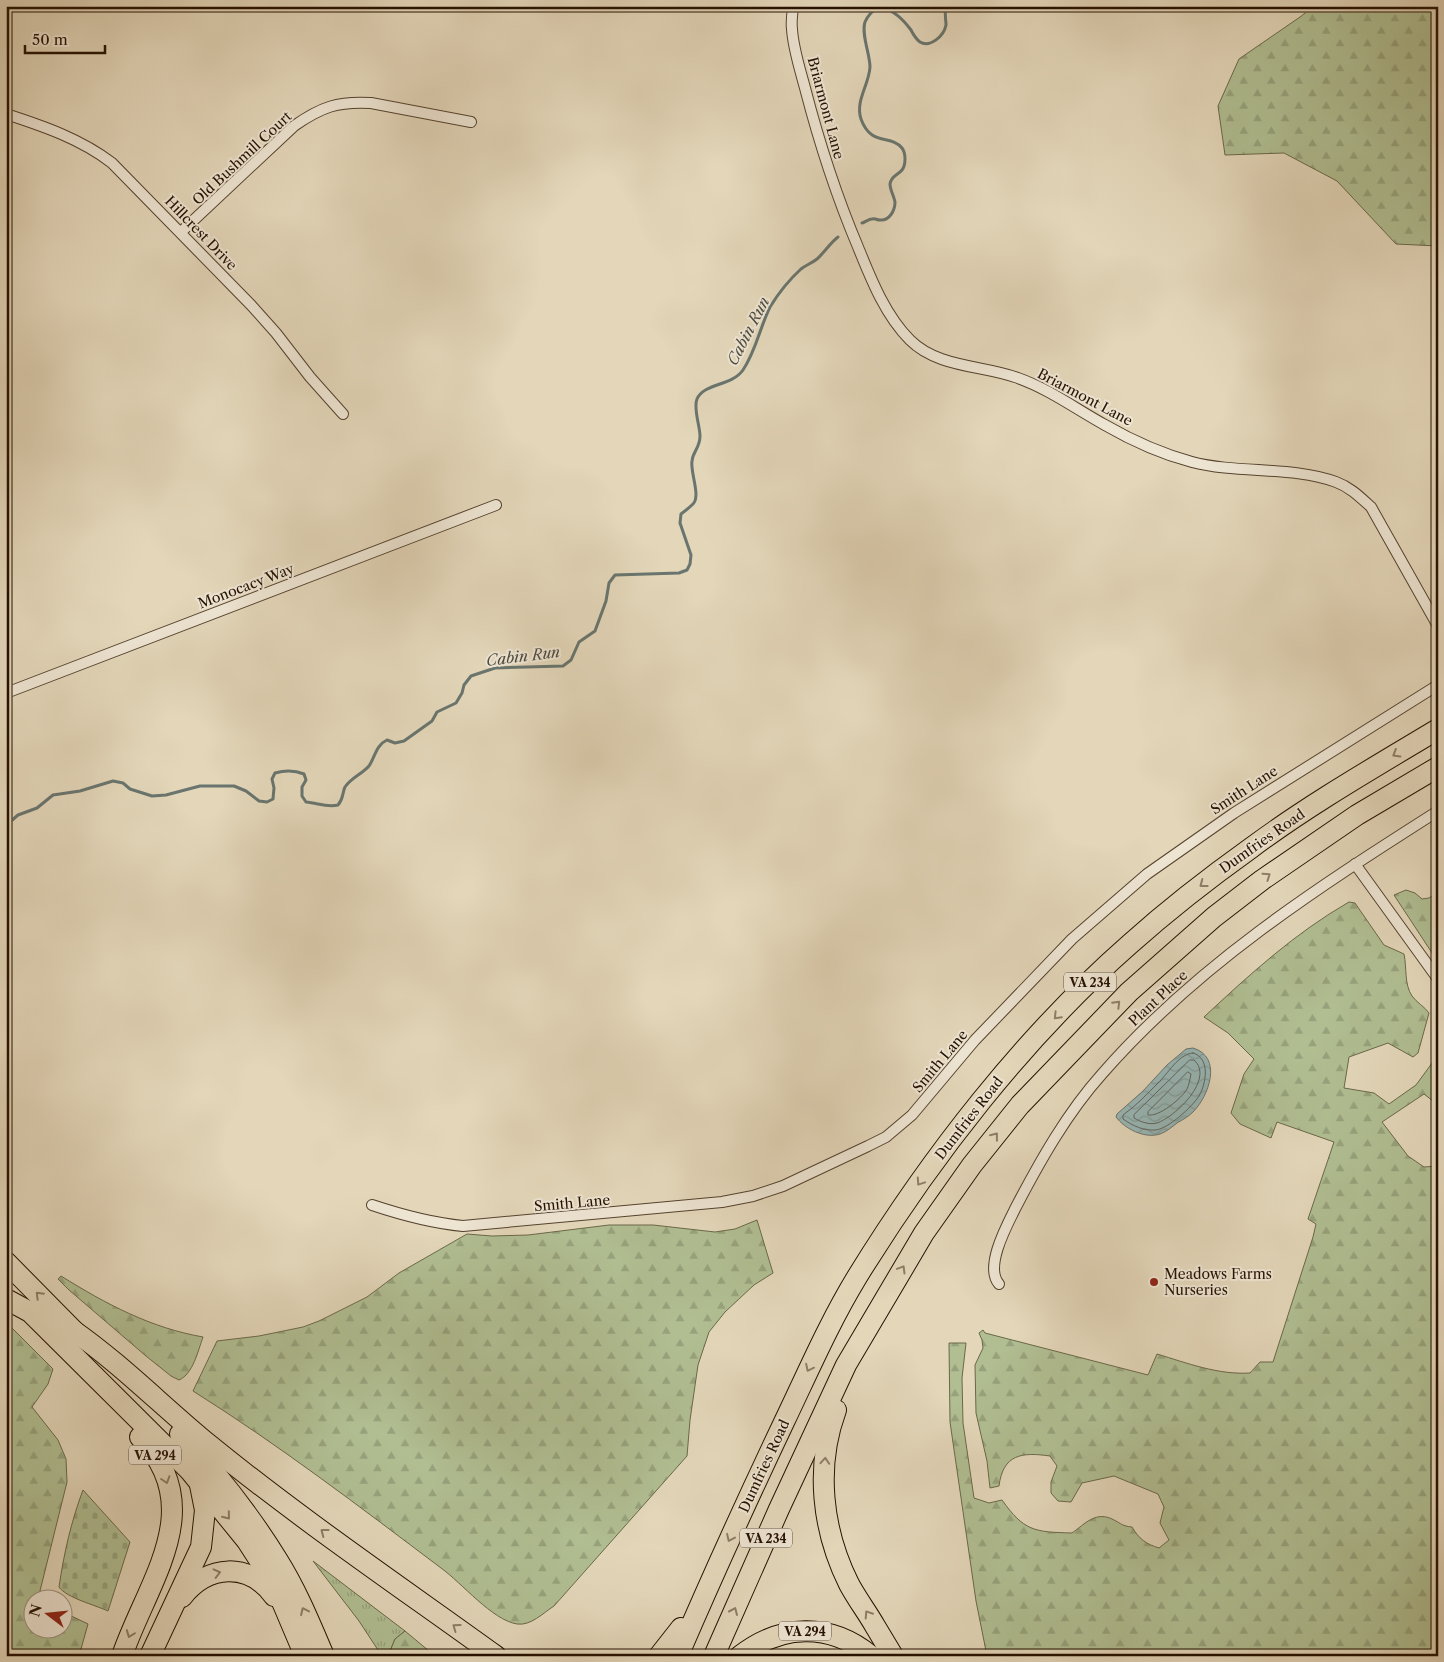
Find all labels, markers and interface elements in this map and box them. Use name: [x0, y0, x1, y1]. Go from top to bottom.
scale bar: [25, 22, 105, 54]
text: 50 m: [32, 30, 68, 49]
street label: Briarmont Lane: [804, 55, 848, 161]
street label: Old Bushmill Court: [189, 107, 295, 209]
street label: Hillcrest Drive: [161, 192, 241, 274]
water label: Cabin Run: [723, 294, 773, 368]
street label: Briarmont Lane: [1034, 364, 1136, 430]
street label: Monocacy Way: [196, 559, 297, 613]
water label: Cabin Run: [485, 642, 561, 670]
one-way arrow: [1393, 748, 1402, 758]
street label: Smith Lane: [1207, 762, 1281, 818]
street label: Dumfries Road: [1216, 805, 1309, 877]
one-way arrow: [1261, 873, 1271, 882]
one-way arrow: [1199, 878, 1209, 887]
street label: Plant Place: [1125, 966, 1191, 1030]
road number: VA 234: [1064, 972, 1116, 992]
one-way arrow: [1111, 1000, 1120, 1009]
one-way arrow: [1054, 1010, 1063, 1019]
street label: Smith Lane: [909, 1026, 972, 1096]
street label: Dumfries Road: [931, 1073, 1007, 1163]
one-way arrow: [990, 1133, 998, 1142]
one-way arrow: [917, 1176, 926, 1185]
street label: Smith Lane: [533, 1191, 611, 1215]
place label: Meadows Farms Nurseries: [1164, 1265, 1272, 1299]
one-way arrow: [896, 1266, 906, 1275]
marker: Meadows Farms Nurseries: [1148, 1276, 1160, 1288]
one-way arrow: [36, 1292, 45, 1301]
one-way arrow: [805, 1363, 816, 1372]
street label: Dumfries Road: [735, 1416, 794, 1515]
road number: VA 294: [129, 1446, 181, 1464]
one-way arrow: [819, 1457, 830, 1465]
one-way arrow: [160, 1476, 170, 1484]
one-way arrow: [222, 1511, 231, 1520]
road number: VA 234: [740, 1529, 792, 1548]
one-way arrow: [321, 1530, 330, 1538]
one-way arrow: [726, 1533, 736, 1542]
one-way arrow: [212, 1568, 221, 1579]
north arrow: [22, 1590, 72, 1640]
text: N: [25, 1602, 46, 1619]
one-way arrow: [300, 1607, 310, 1616]
one-way arrow: [727, 1607, 738, 1616]
one-way arrow: [864, 1611, 874, 1620]
road number: VA 294: [779, 1622, 831, 1640]
one-way arrow: [452, 1624, 462, 1633]
one-way arrow: [126, 1629, 136, 1638]

